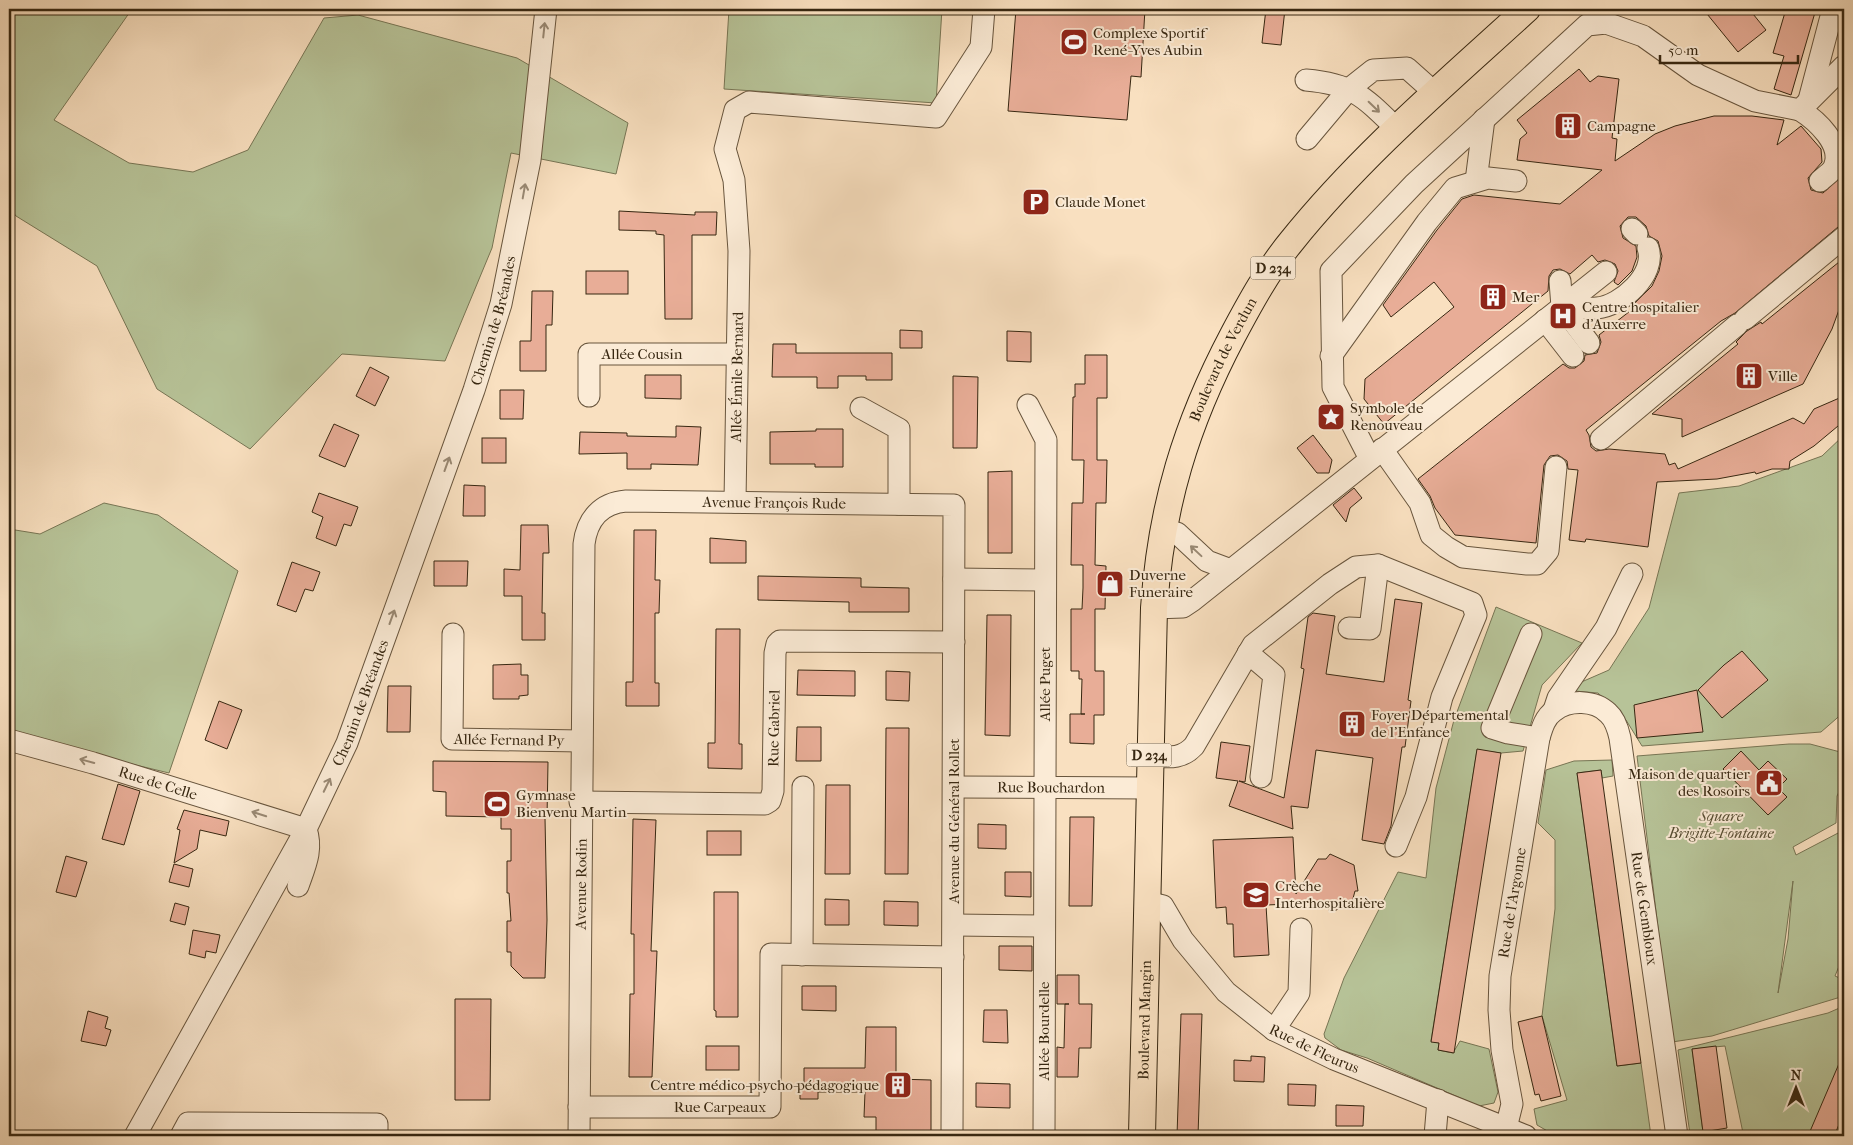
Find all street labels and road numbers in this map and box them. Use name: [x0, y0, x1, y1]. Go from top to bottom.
street label: Chemin de Bréandes: [467, 254, 520, 388]
road number: D 234: [1250, 256, 1296, 280]
street label: Boulevard de Verdun: [1185, 294, 1261, 424]
street label: Allée Émile Bernard: [727, 311, 747, 443]
street label: Allée Cousin: [601, 345, 683, 363]
street label: Avenue François Rude: [701, 493, 847, 513]
street label: Chemin de Bréandes: [328, 637, 393, 769]
street label: Allée Puget: [1036, 646, 1054, 722]
street label: Rue Gabriel: [764, 690, 783, 767]
street label: Allée Fernand Py: [453, 730, 565, 750]
street label: Avenue du Général Rollet: [945, 738, 963, 905]
road number: D 234: [1126, 744, 1172, 766]
street label: Rue de Celle: [116, 762, 200, 804]
street label: Rue Bouchardon: [997, 778, 1105, 797]
street label: Avenue Rodin: [572, 838, 591, 931]
street label: Rue de l'Argonne: [1494, 846, 1530, 959]
street label: Rue de Gembloux: [1627, 850, 1661, 966]
street label: Boulevard Mangin: [1134, 960, 1155, 1080]
street label: Allée Bourdelle: [1035, 981, 1053, 1082]
street label: Rue de Fleurus: [1266, 1020, 1362, 1077]
street label: Rue Carpeaux: [674, 1098, 766, 1116]

